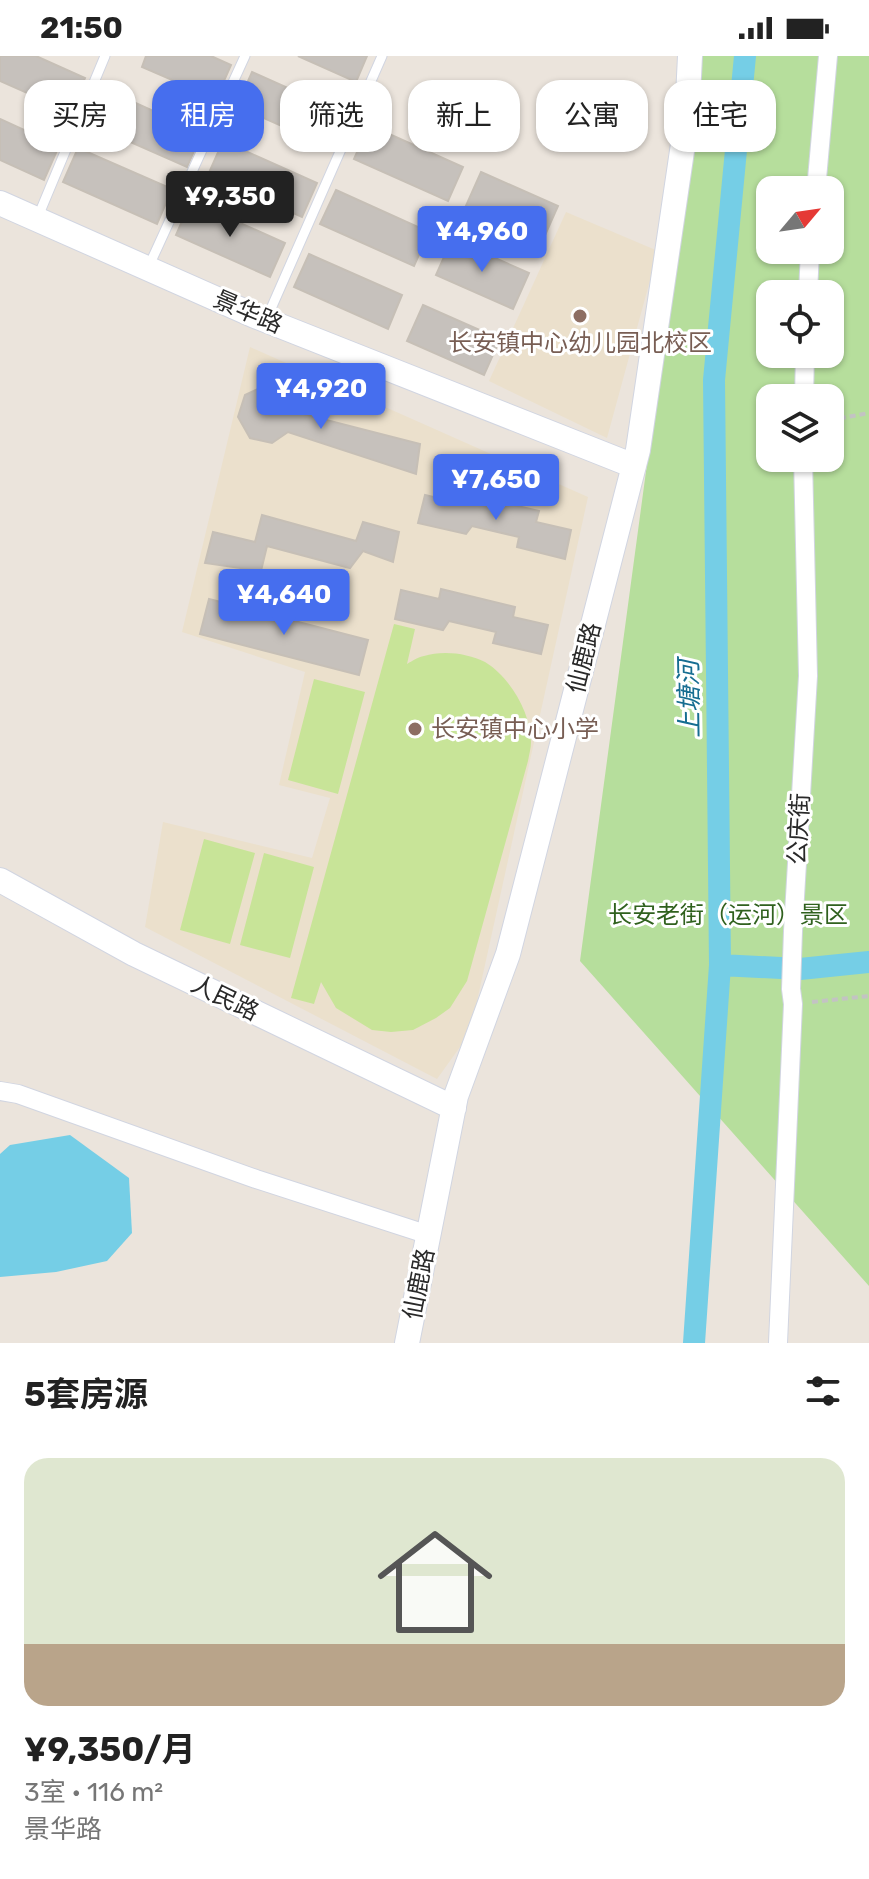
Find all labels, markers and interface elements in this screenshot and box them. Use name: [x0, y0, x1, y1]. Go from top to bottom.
text: 21:50: [40, 10, 123, 46]
chip: 买房: [24, 80, 136, 152]
chip: 租房: [152, 80, 264, 152]
chip: 筛选: [280, 80, 392, 152]
chip: 新上: [408, 80, 520, 152]
chip: 公寓: [536, 80, 648, 152]
chip: 住宅: [664, 80, 776, 152]
pin: ¥9,350: [165, 171, 295, 239]
north arrow: [756, 176, 844, 264]
map controls: [756, 176, 844, 472]
text: ¥9,350: [184, 181, 276, 212]
pin: ¥4,960: [417, 206, 547, 274]
text: ¥4,960: [436, 216, 528, 247]
button: locate: [756, 280, 844, 368]
street label: 景华路: [209, 285, 287, 339]
marker: 长安镇中心幼儿园北校区: [571, 307, 589, 325]
place label: 长安镇中心幼儿园北校区: [448, 329, 712, 357]
pin: ¥4,920: [256, 363, 386, 431]
text: ¥4,920: [275, 373, 367, 404]
button: layers: [756, 384, 844, 472]
pin: ¥7,650: [431, 454, 561, 522]
text: ¥7,650: [451, 464, 541, 495]
pin: ¥4,640: [219, 569, 349, 637]
text: ¥4,640: [237, 579, 331, 610]
street label: 仙鹿路: [562, 620, 606, 696]
water label: 上塘河: [673, 655, 706, 738]
place label: 长安镇中心小学: [431, 715, 599, 743]
marker: 长安镇中心小学: [406, 720, 424, 738]
street label: 公庆街: [783, 792, 815, 866]
park label: 长安老街（运河）景区: [608, 901, 848, 929]
street label: 人民路: [187, 970, 263, 1026]
street label: 仙鹿路: [398, 1246, 440, 1322]
icon: filters: [801, 1369, 845, 1413]
text: 5套房源: [24, 1374, 148, 1415]
icon: home: [363, 1510, 507, 1654]
text: ¥9,350/月: [24, 1729, 196, 1770]
text: 3室 · 116 m²: [24, 1777, 163, 1808]
text: 景华路: [24, 1814, 102, 1845]

